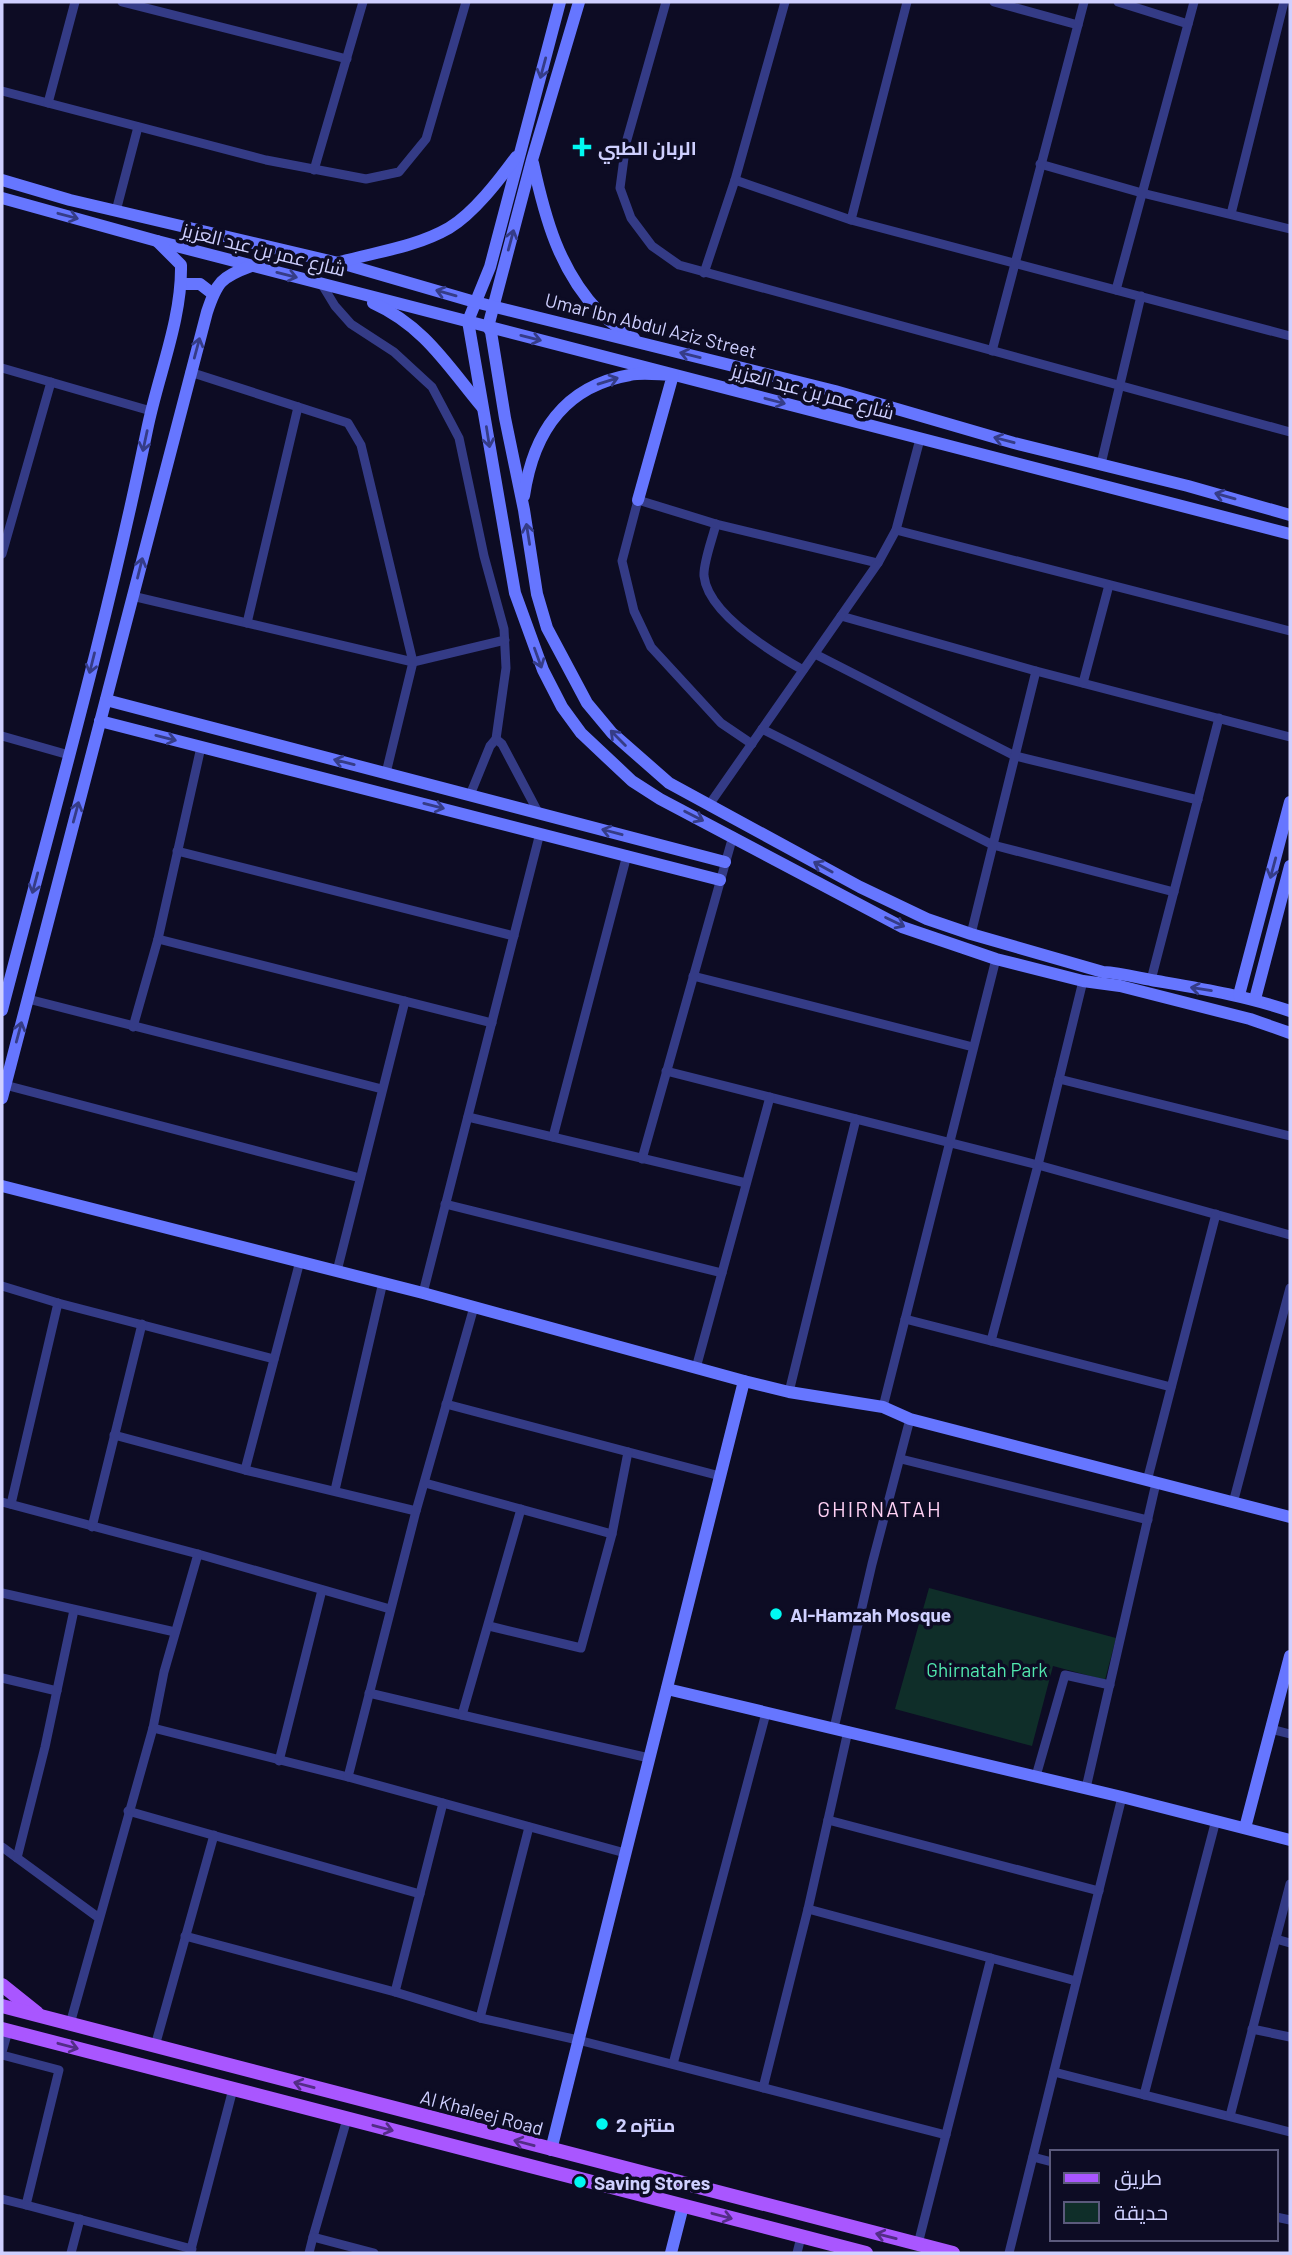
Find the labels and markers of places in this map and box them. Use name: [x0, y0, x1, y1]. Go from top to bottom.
place label: الربان الطبي: [598, 136, 697, 164]
marker: الربان الطبي: [572, 137, 592, 157]
place label: Al-Hamzah Mosque: [790, 1603, 951, 1626]
marker: Al-Hamzah Mosque: [768, 1606, 784, 1622]
place label: منتزه 2: [616, 2113, 675, 2137]
marker: منتزه 2: [594, 2116, 610, 2132]
place label: Saving Stores: [594, 2171, 710, 2194]
marker: Saving Stores: [572, 2174, 588, 2190]

